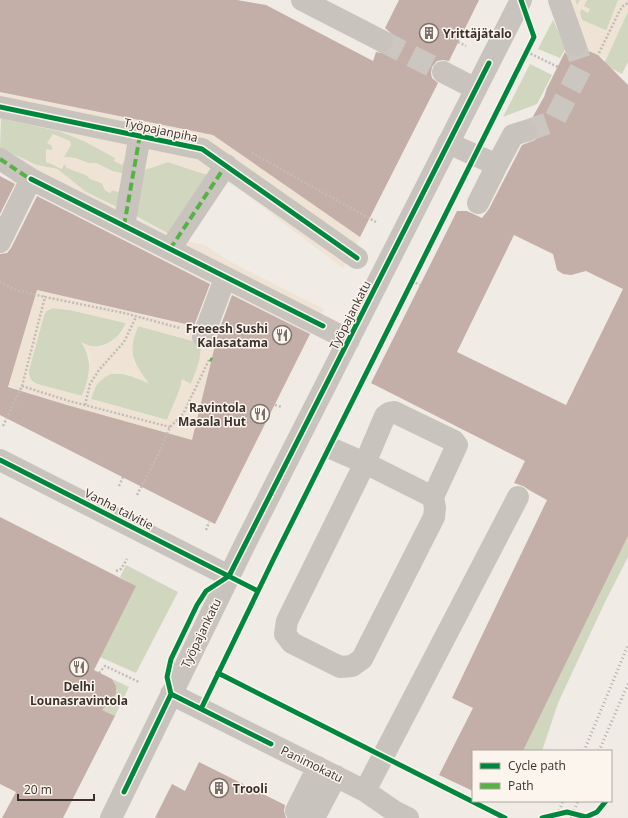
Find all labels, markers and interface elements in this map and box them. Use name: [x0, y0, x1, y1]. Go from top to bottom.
building icon: Yrittäjätalo: [418, 22, 440, 44]
place label: Yrittäjätalo: [443, 25, 512, 42]
street label: Työpajanpiha: [122, 114, 200, 146]
street label: Työpajankatu: [325, 277, 375, 353]
place label: Freeesh Sushi Kalasatama: [186, 320, 268, 351]
restaurant icon: Freeesh Sushi Kalasatama: [271, 324, 293, 346]
place label: Ravintola Masala Hut: [178, 399, 246, 430]
restaurant icon: Ravintola Masala Hut: [249, 403, 271, 425]
street label: Vanha talvitie: [82, 484, 157, 534]
street label: Työpajankatu: [177, 595, 225, 671]
restaurant icon: Delhi Lounasravintola: [68, 656, 90, 678]
place label: Delhi Lounasravintola: [30, 678, 128, 709]
street label: Panimokatu: [278, 742, 346, 786]
legend: [472, 750, 612, 802]
text: Cycle path: [508, 757, 566, 774]
scale bar: [18, 776, 94, 802]
building icon: Trooli: [208, 777, 230, 799]
text: Path: [508, 777, 534, 794]
place label: Trooli: [233, 780, 268, 797]
text: 20 m: [24, 781, 52, 798]

